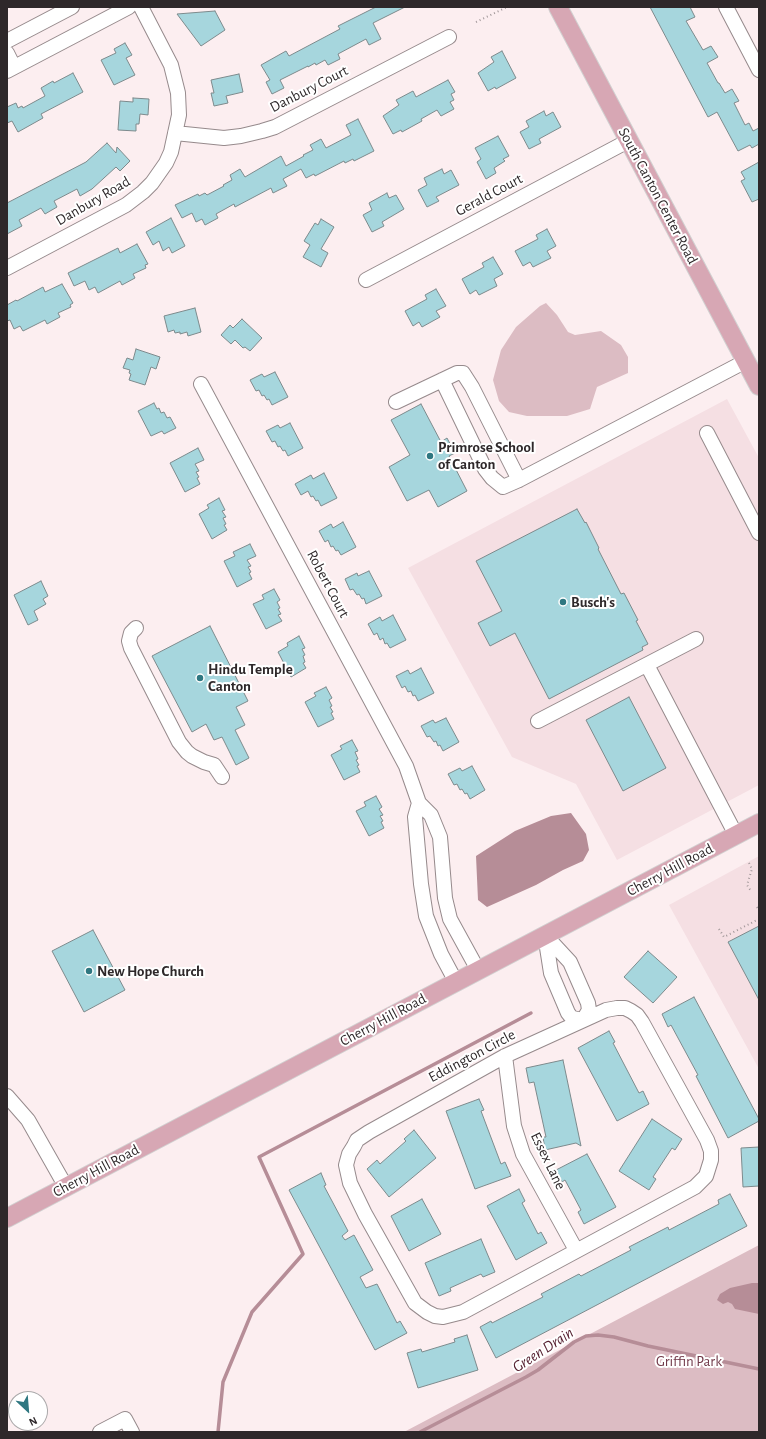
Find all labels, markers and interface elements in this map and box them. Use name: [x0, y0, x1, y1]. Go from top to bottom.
street label: Danbury Court: [267, 62, 351, 116]
street label: South Canton Center Road: [614, 125, 702, 267]
street label: Gerald Court: [452, 170, 526, 220]
street label: Danbury Road: [52, 172, 134, 230]
place label: Primrose School of Canton: [438, 438, 535, 473]
marker: Primrose School of Canton: [425, 451, 435, 461]
street label: Robert Court: [303, 547, 353, 621]
place label: Busch's: [571, 593, 615, 611]
marker: Busch's: [558, 597, 568, 607]
place label: Hindu Temple Canton: [208, 660, 293, 695]
marker: Hindu Temple Canton: [195, 673, 205, 683]
street label: Cherry Hill Road: [624, 840, 716, 900]
place label: New Hope Church: [97, 962, 204, 980]
marker: New Hope Church: [84, 966, 94, 976]
street label: Cherry Hill Road: [337, 990, 429, 1050]
street label: Eddington Circle: [426, 1026, 518, 1086]
street label: Essex Lane: [526, 1129, 570, 1193]
street label: Cherry Hill Road: [50, 1141, 142, 1201]
water label: Green Drain: [509, 1323, 577, 1377]
park label: Griffin Park: [656, 1352, 722, 1370]
north arrow: [8, 1391, 48, 1431]
text: N: [27, 1415, 39, 1428]

